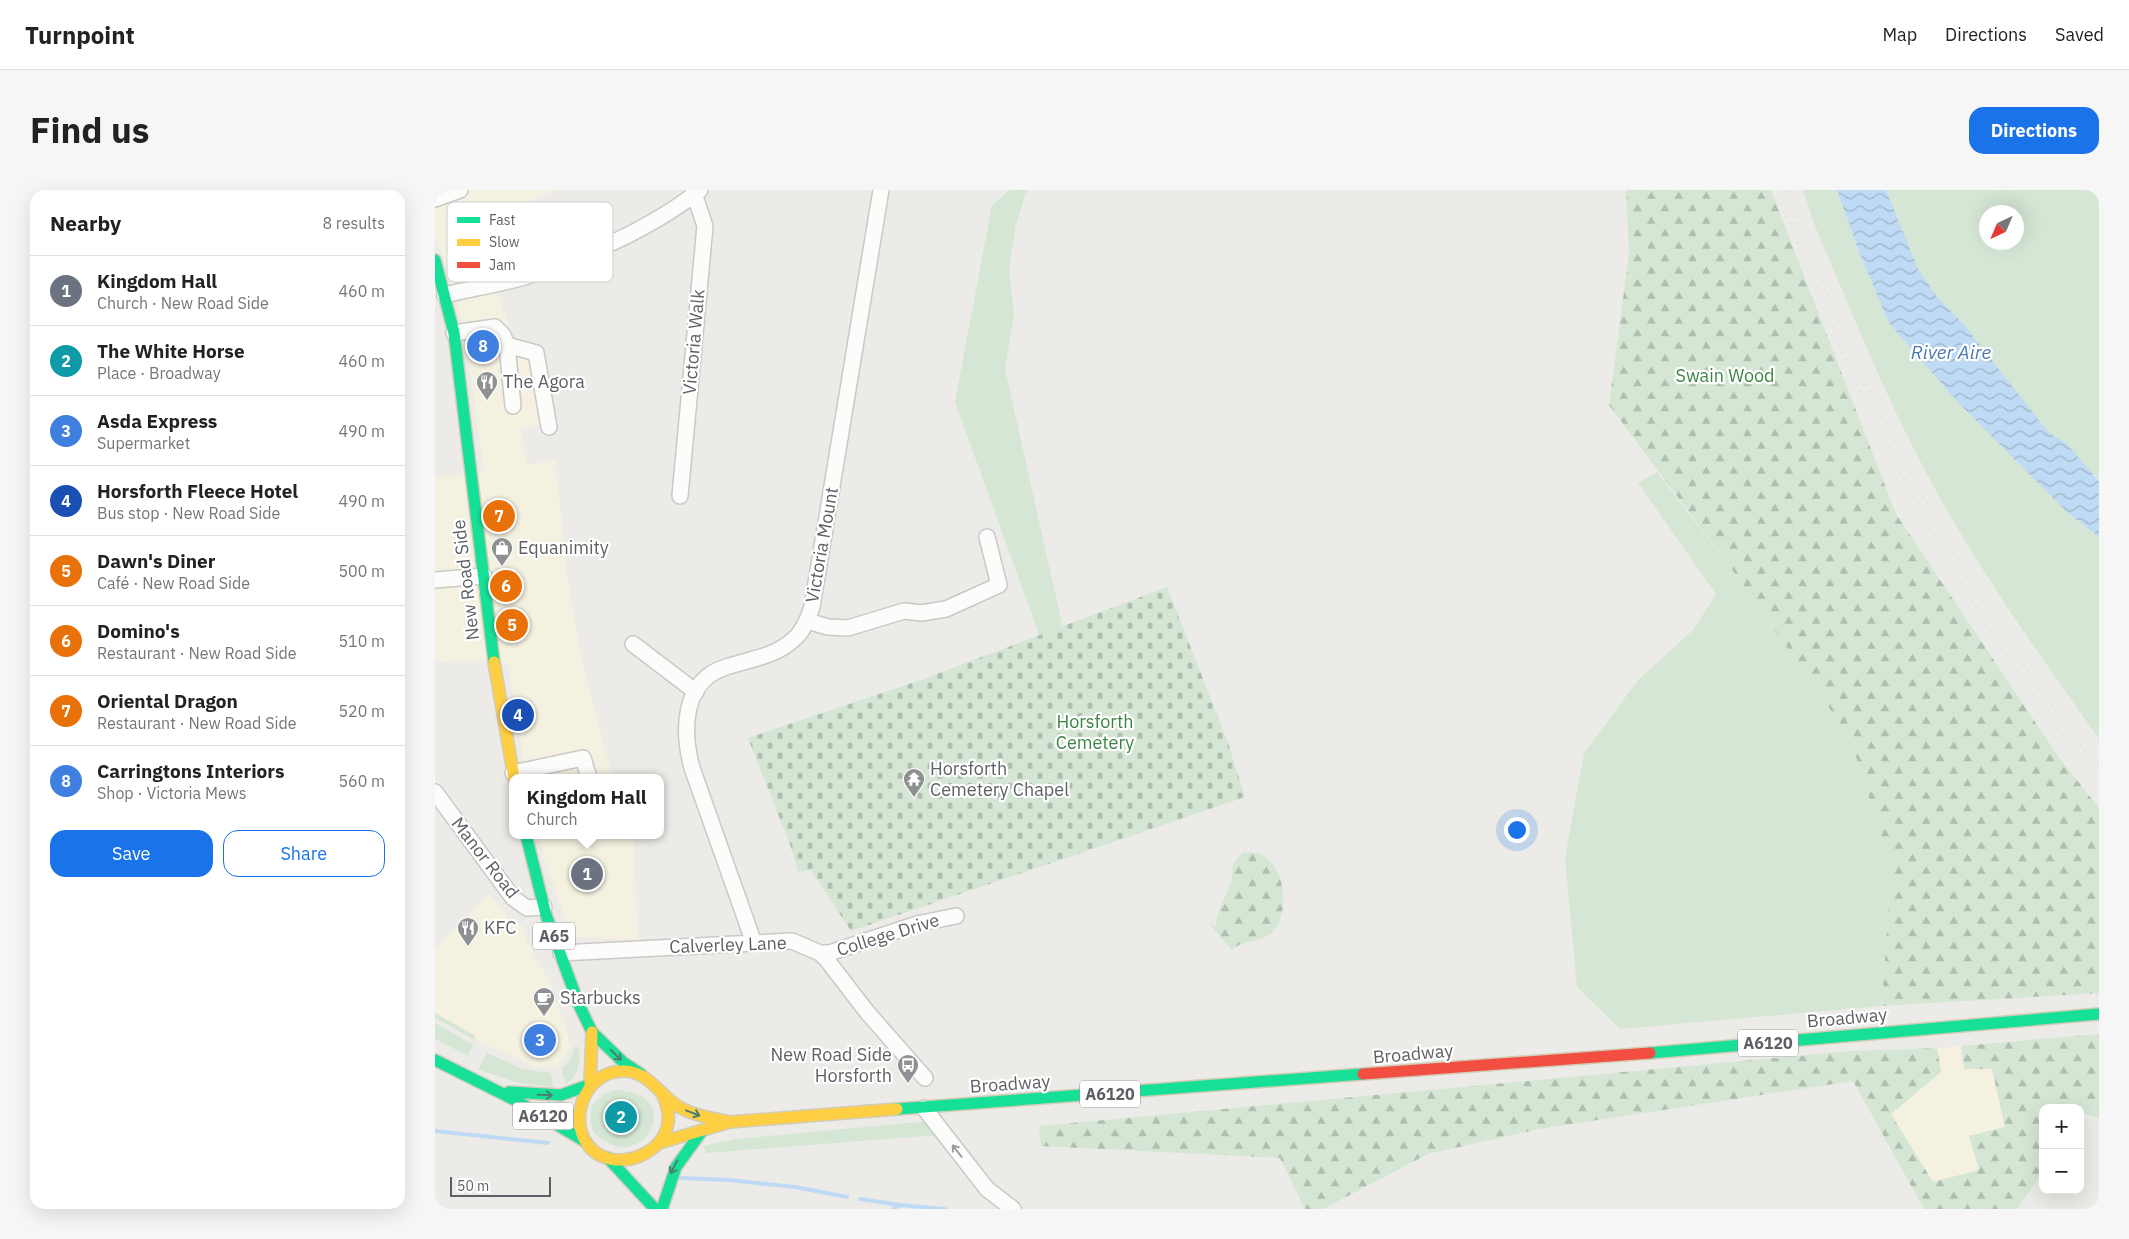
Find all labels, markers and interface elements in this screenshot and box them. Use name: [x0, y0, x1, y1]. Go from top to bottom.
text: Turnpoint: [25, 19, 135, 51]
text: Map: [1882, 23, 1917, 46]
text: Directions: [1945, 23, 2027, 46]
text: Saved: [2055, 23, 2104, 46]
text: Find us: [30, 107, 149, 153]
button: Directions: [1969, 107, 2099, 154]
legend: [447, 202, 613, 282]
north arrow: [1979, 205, 2024, 250]
text: Nearby: [50, 209, 121, 237]
text: Fast: [489, 211, 515, 229]
text: 8 results: [322, 213, 385, 233]
text: Slow: [489, 233, 520, 251]
text: Jam: [489, 256, 516, 274]
text: Kingdom Hall: [97, 269, 217, 293]
text: 1: [61, 281, 71, 301]
text: 460 m: [338, 281, 385, 301]
street label: Victoria Walk: [677, 288, 710, 396]
text: Church · New Road Side: [97, 293, 269, 313]
pin: 8: [467, 327, 499, 365]
text: The White Horse: [97, 339, 245, 363]
water label: River Aire: [1911, 340, 1992, 364]
text: 2: [61, 351, 71, 371]
text: 460 m: [338, 351, 385, 371]
text: Place · Broadway: [97, 363, 221, 383]
park label: Swain Wood: [1675, 364, 1775, 387]
restaurant icon: The Agora: [475, 370, 499, 401]
place label: The Agora: [503, 370, 585, 393]
text: Asda Express: [97, 409, 217, 433]
text: 3: [61, 421, 71, 441]
text: 490 m: [338, 421, 385, 441]
text: Supermarket: [97, 433, 190, 453]
text: Horsforth Fleece Hotel: [97, 479, 298, 503]
street label: Victoria Mount: [800, 485, 843, 605]
text: 4: [61, 491, 71, 511]
text: 490 m: [338, 491, 385, 511]
pin: 7: [483, 497, 515, 535]
text: Bus stop · New Road Side: [97, 503, 280, 523]
street label: New Road Side: [447, 518, 484, 642]
shop icon: Equanimity: [490, 536, 514, 567]
place label: Equanimity: [518, 536, 609, 559]
text: Dawn's Diner: [97, 549, 215, 573]
text: 5: [61, 561, 71, 581]
text: 500 m: [338, 561, 385, 581]
pin: 6: [490, 567, 522, 605]
text: Café · New Road Side: [97, 573, 250, 593]
pin: 5: [496, 606, 528, 644]
text: Domino's: [97, 619, 180, 643]
text: 6: [61, 631, 71, 651]
text: 510 m: [338, 631, 385, 651]
text: Restaurant · New Road Side: [97, 643, 297, 663]
text: Oriental Dragon: [97, 689, 238, 713]
pin: 4: [502, 696, 534, 734]
text: 7: [61, 701, 71, 721]
text: 520 m: [338, 701, 385, 721]
park label: Horsforth Cemetery: [1056, 710, 1134, 754]
text: Restaurant · New Road Side: [97, 713, 297, 733]
place label: Horsforth Cemetery Chapel: [930, 757, 1069, 801]
text: Carringtons Interiors: [97, 759, 285, 783]
temple icon: Horsforth Cemetery Chapel: [902, 767, 926, 798]
text: 8: [61, 771, 71, 791]
text: 560 m: [338, 771, 385, 791]
popup: [509, 774, 664, 839]
text: Shop · Victoria Mews: [97, 783, 247, 803]
text: Kingdom Hall: [526, 785, 647, 809]
text: Church: [526, 809, 578, 829]
street label: Manor Road: [447, 812, 524, 903]
your location: [1504, 817, 1530, 843]
button: Save: [50, 830, 213, 877]
button: Share: [223, 830, 385, 877]
pin: 1: [571, 855, 603, 893]
street label: College Drive: [834, 908, 942, 961]
restaurant icon: KFC: [456, 916, 480, 947]
place label: KFC: [484, 916, 516, 939]
road number: A65: [533, 922, 575, 949]
street label: Calverley Lane: [669, 931, 787, 958]
cafe icon: Starbucks: [532, 986, 556, 1017]
place label: Starbucks: [560, 986, 641, 1009]
street label: Broadway: [1806, 1003, 1888, 1032]
pin: 3: [524, 1021, 556, 1059]
road number: A6120: [1738, 1030, 1798, 1056]
street label: Broadway: [1372, 1039, 1454, 1068]
place label: New Road Side Horsforth: [771, 1043, 892, 1087]
one-way arrow: [609, 1049, 622, 1061]
bus stop icon: New Road Side Horsforth: [896, 1053, 920, 1084]
street label: Broadway: [969, 1069, 1051, 1098]
road number: A6120: [1080, 1081, 1140, 1108]
one-way arrow: [537, 1090, 553, 1099]
pin: 2: [605, 1098, 637, 1136]
road number: A6120: [513, 1102, 573, 1129]
map controls: [2039, 1104, 2084, 1194]
button: +: [2039, 1104, 2084, 1149]
one-way arrow: [685, 1109, 700, 1118]
one-way arrow: [951, 1145, 962, 1158]
button: −: [2039, 1149, 2084, 1194]
one-way arrow: [669, 1159, 679, 1173]
scale bar: [450, 1174, 551, 1197]
text: 50 m: [457, 1177, 489, 1195]

